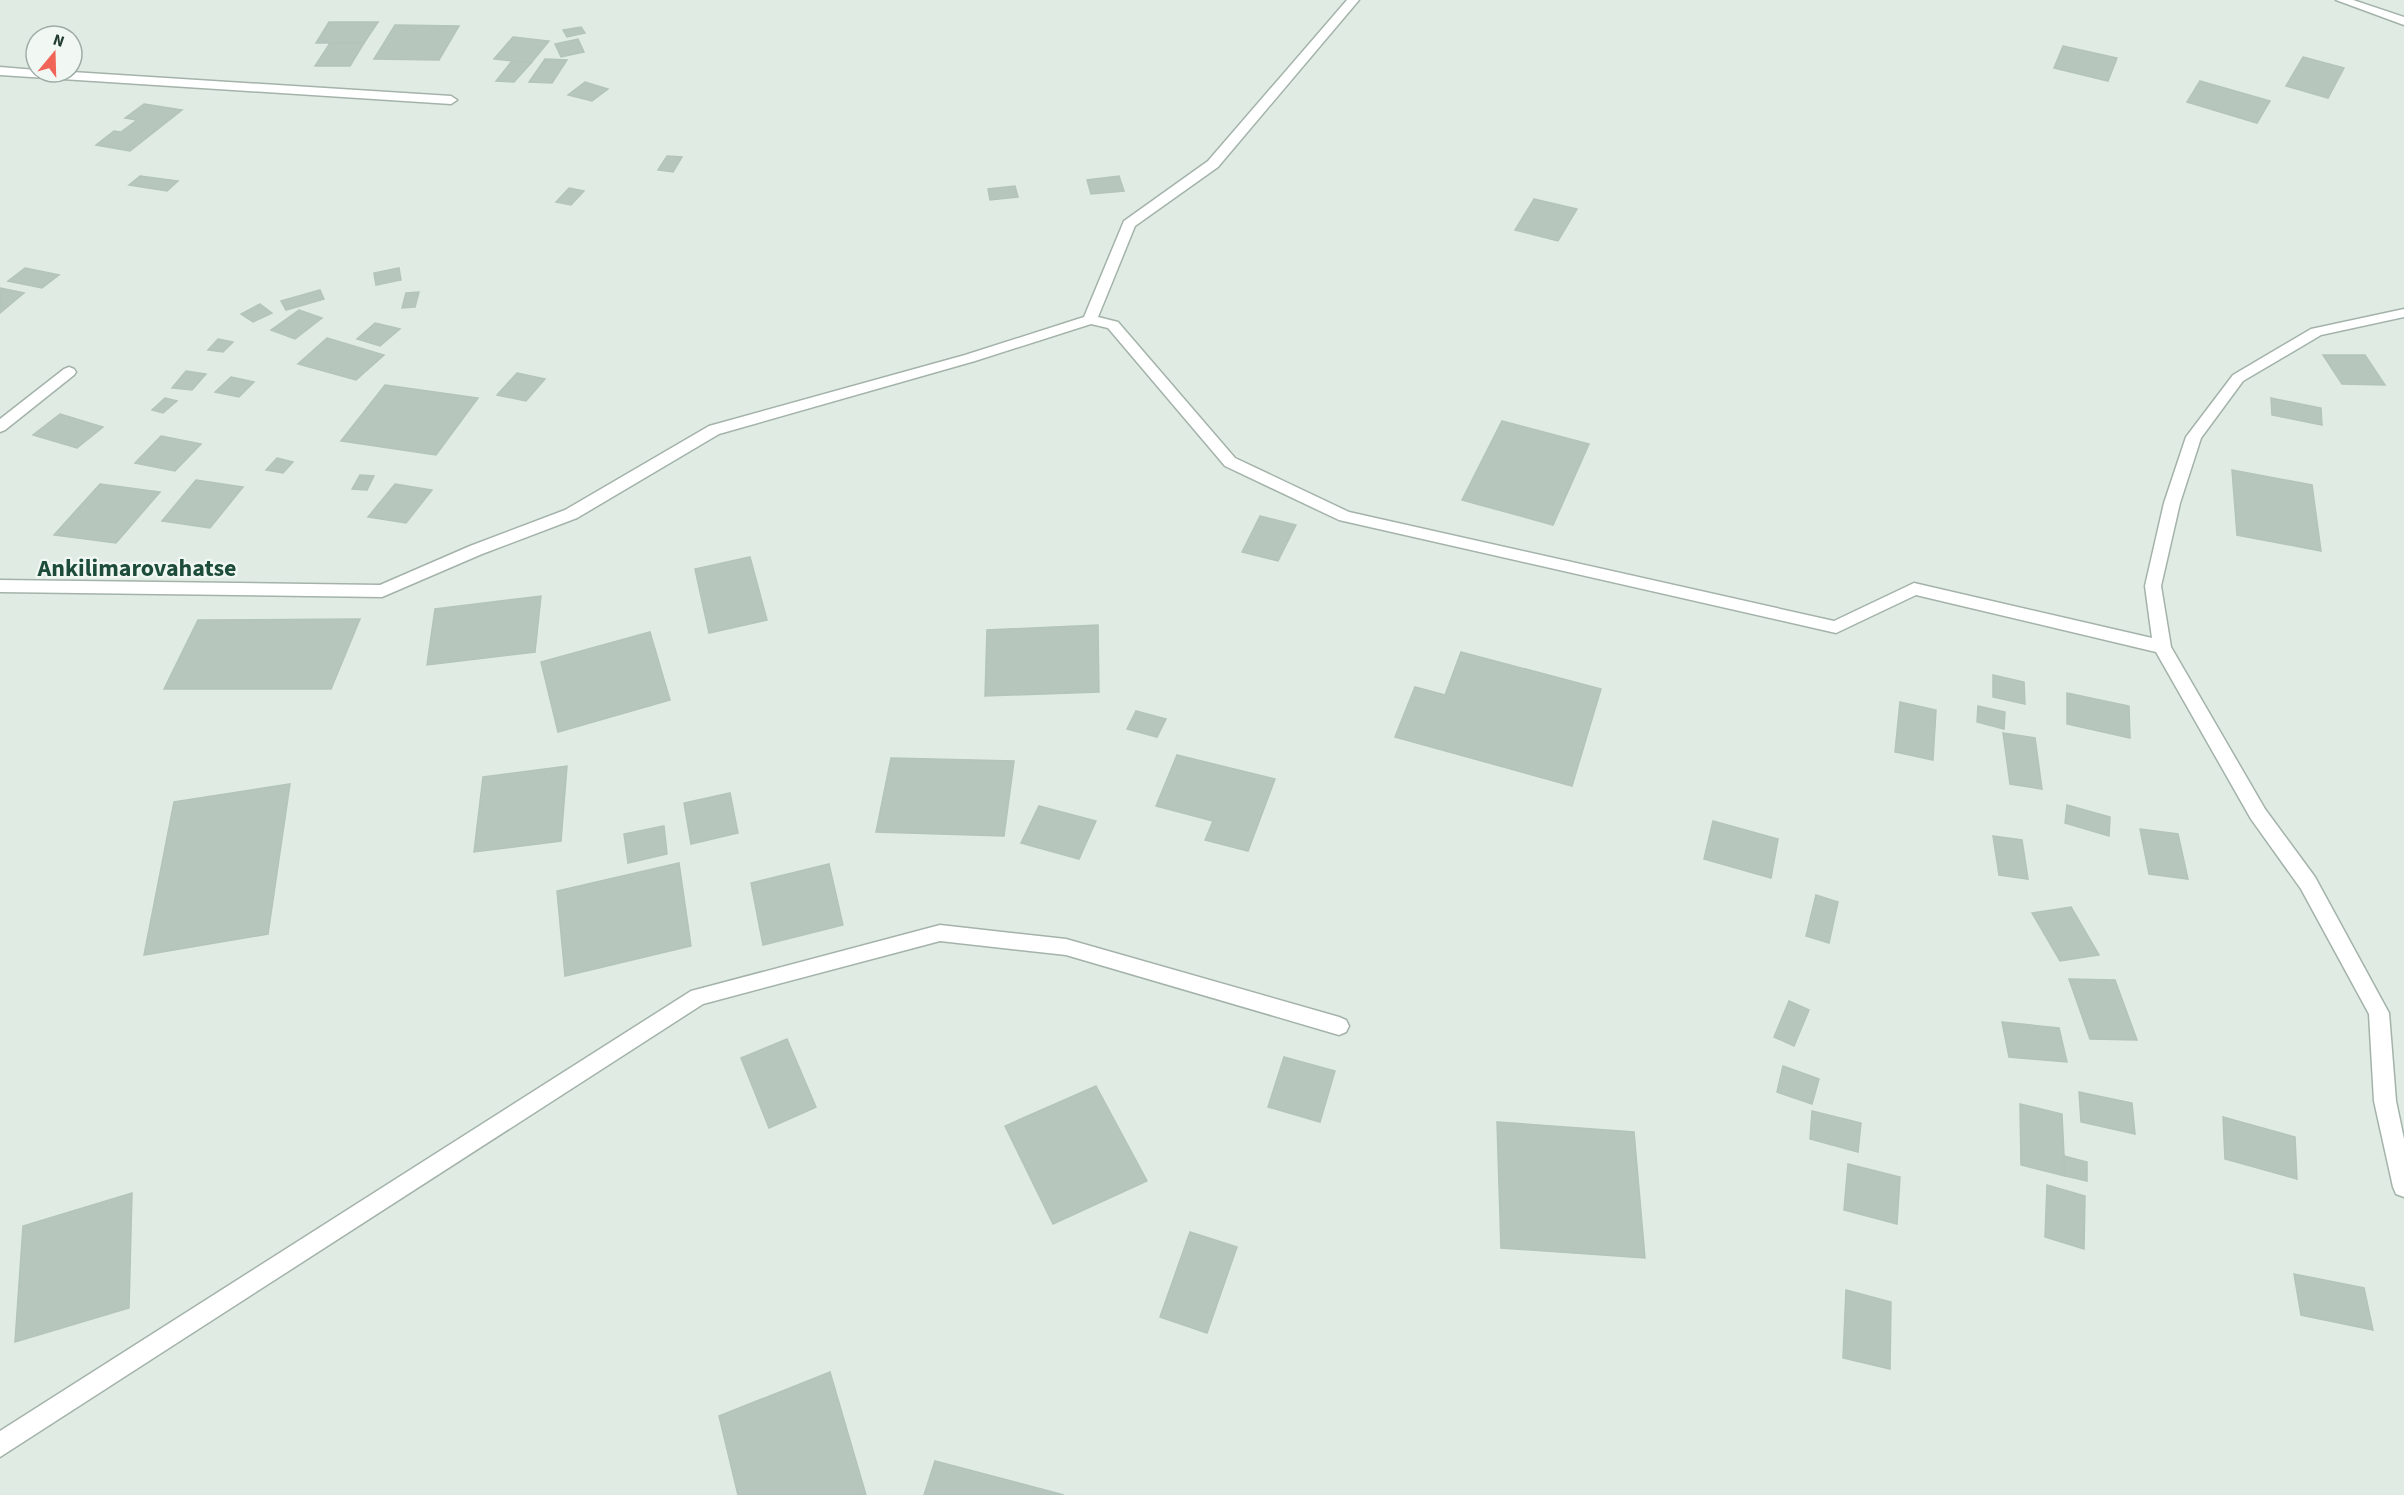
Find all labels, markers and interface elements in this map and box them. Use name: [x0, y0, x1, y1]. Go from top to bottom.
north arrow: [24, 24, 84, 84]
text: N: [50, 29, 67, 53]
district label: Ankilimarovahatse: [36, 551, 237, 586]

